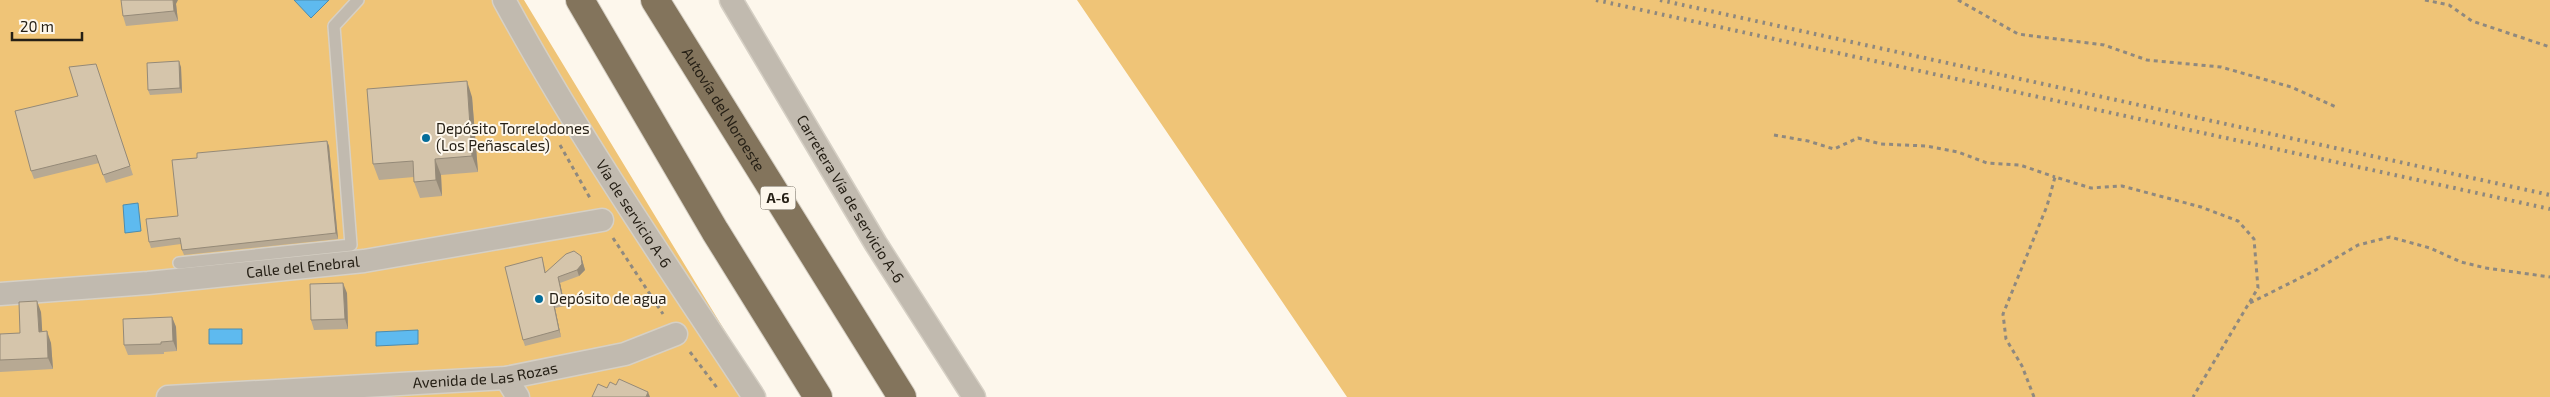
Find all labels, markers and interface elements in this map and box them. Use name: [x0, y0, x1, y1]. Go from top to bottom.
scale bar: [12, 10, 82, 42]
text: 20 m: [20, 17, 54, 35]
street label: Autovía del Noroeste: [679, 44, 769, 174]
street label: Carretera Vía de servicio A-6: [793, 111, 909, 286]
place label: Depósito Torrelodones (Los Peñascales): [436, 119, 590, 154]
marker: Depósito Torrelodones (Los Peñascales): [420, 132, 432, 144]
street label: Vía de servicio A-6: [593, 156, 676, 271]
road number: A-6: [760, 187, 796, 210]
street label: Calle del Enebral: [245, 251, 361, 281]
place label: Depósito de agua: [549, 289, 667, 307]
marker: Depósito de agua: [533, 293, 545, 305]
street label: Avenida de Las Rozas: [412, 358, 559, 391]

